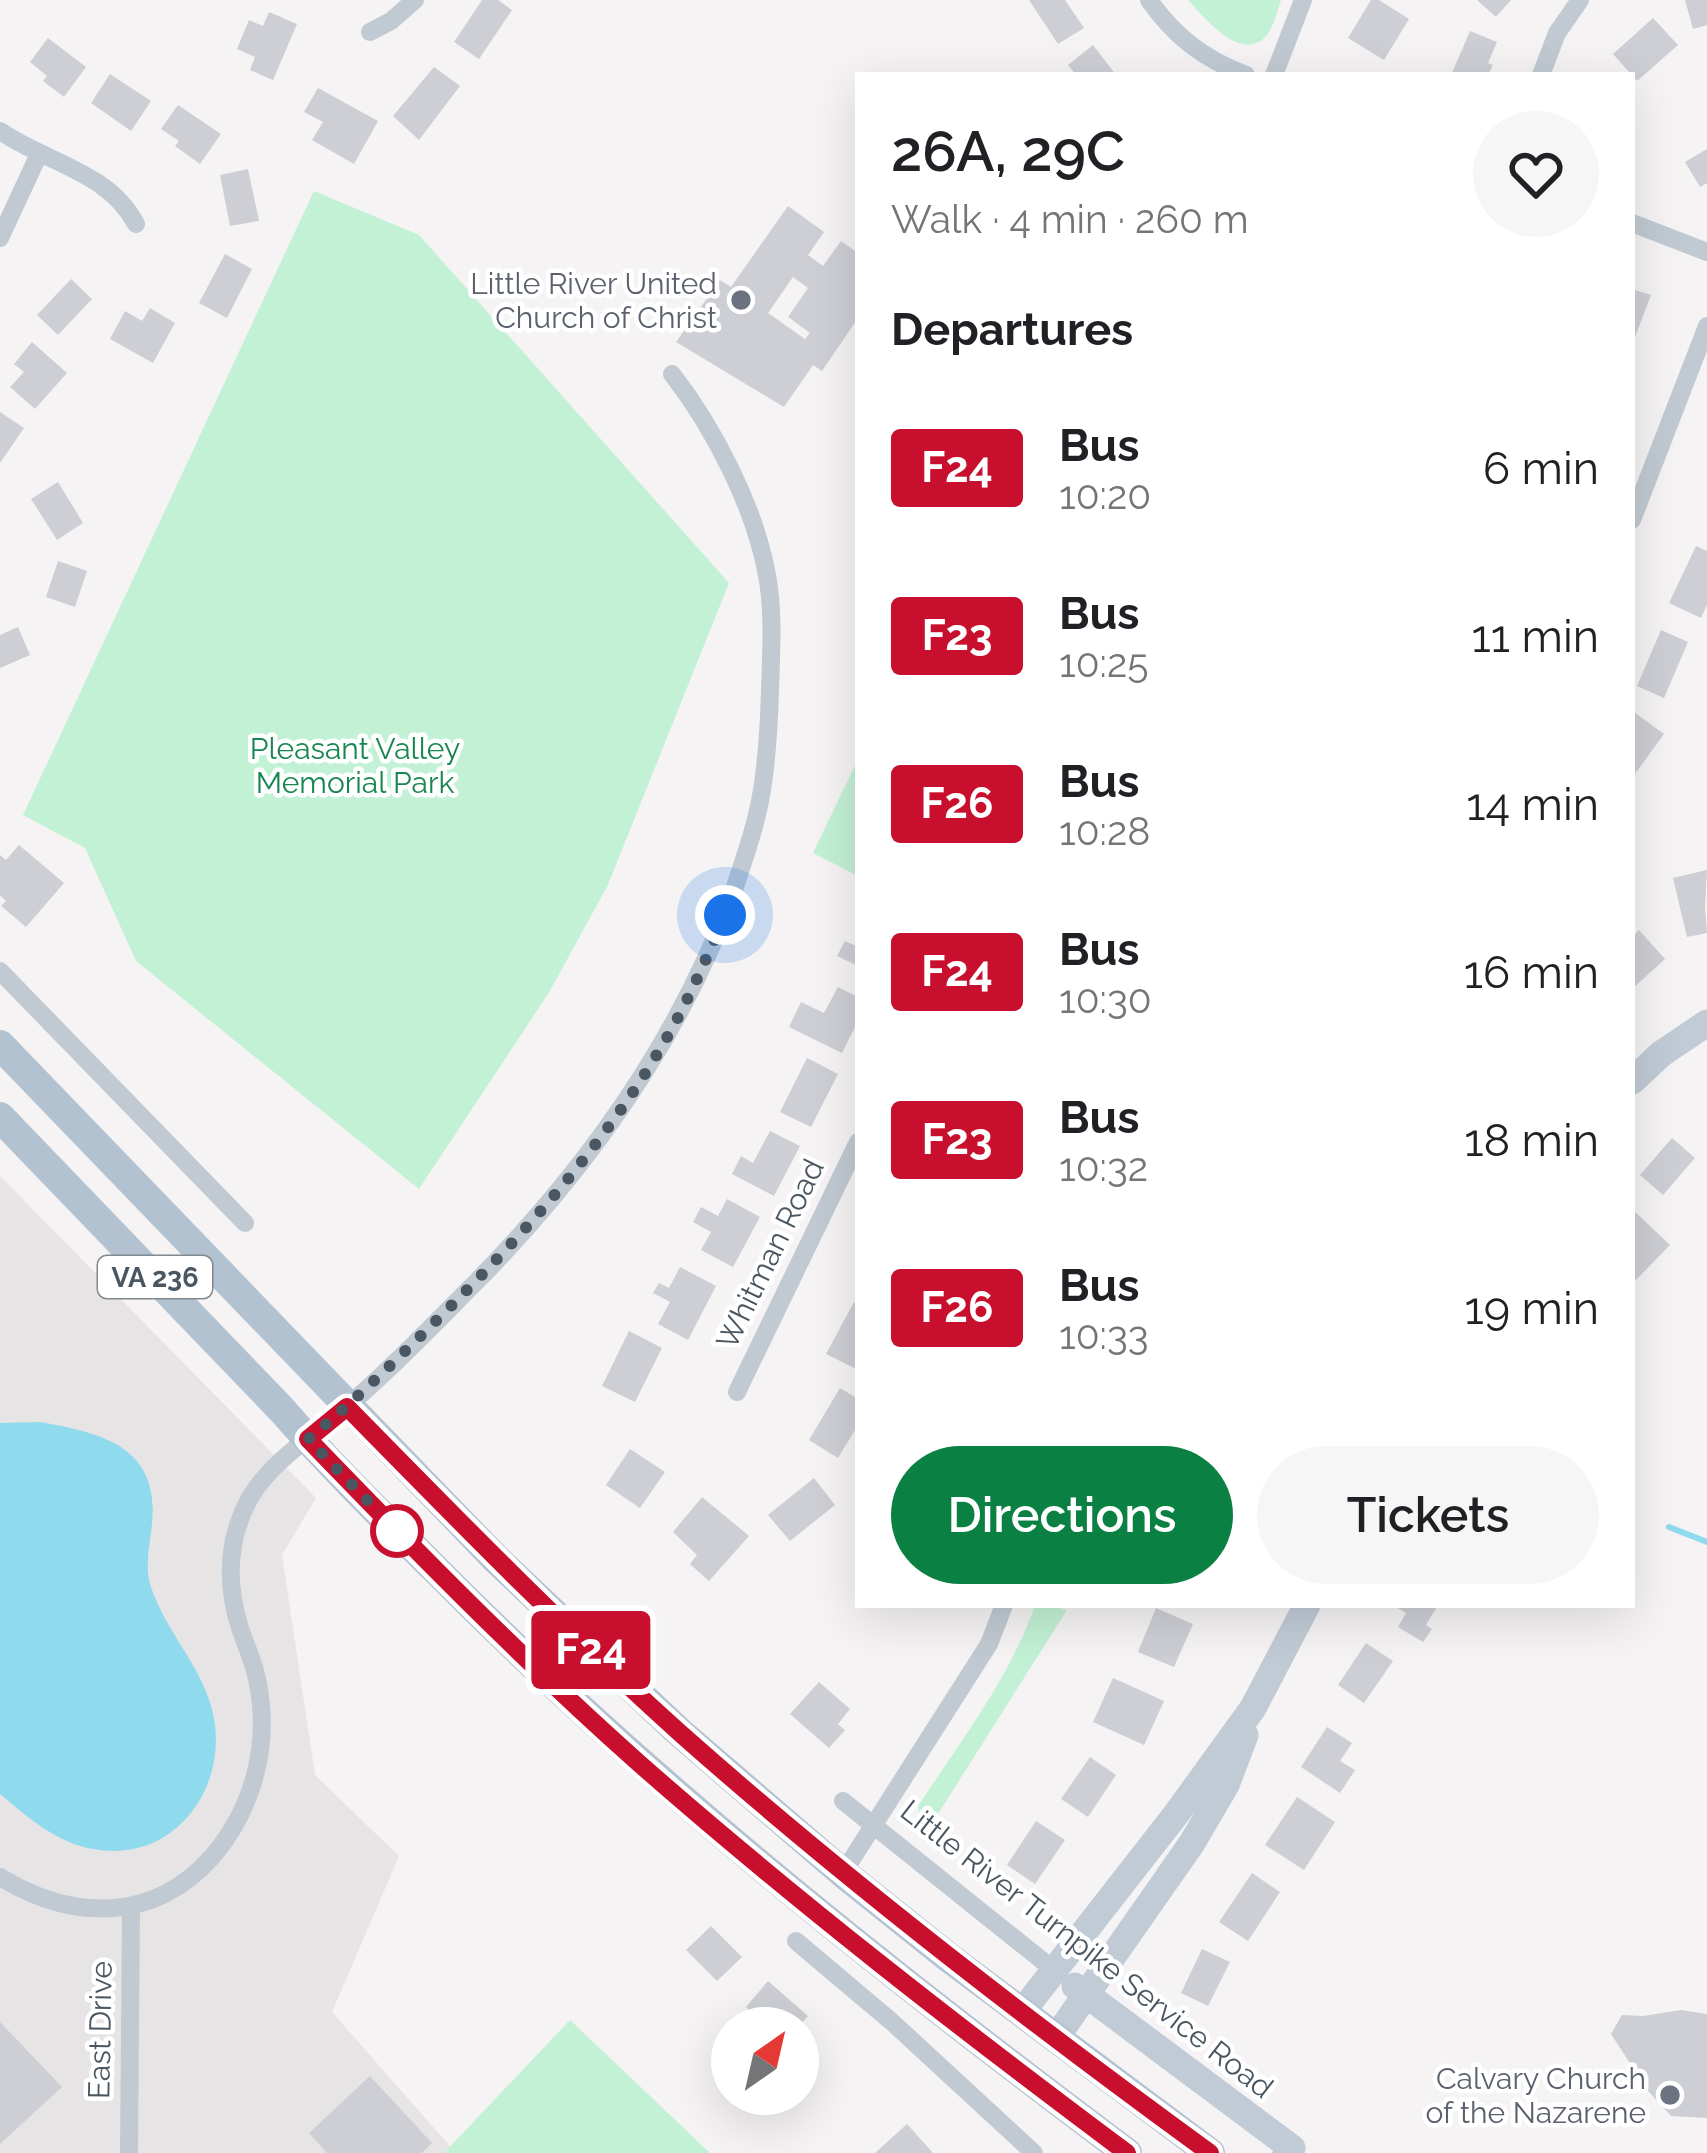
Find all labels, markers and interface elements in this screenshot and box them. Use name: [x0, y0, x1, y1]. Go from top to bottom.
button: heart: [1473, 111, 1599, 237]
text: 26A, 29C: [891, 117, 1125, 184]
text: Walk · 4 min · 260 m: [891, 196, 1249, 242]
place label: Little River United Church of Christ: [470, 266, 717, 335]
marker: Little River United Church of Christ: [728, 287, 754, 313]
text: Departures: [891, 303, 1133, 356]
text: Bus: [1059, 419, 1140, 472]
text: 6 min: [1483, 442, 1599, 495]
text: F24: [921, 443, 993, 492]
text: 10:20: [1059, 472, 1151, 518]
text: Bus: [1059, 587, 1140, 640]
text: 11 min: [1472, 610, 1599, 663]
text: F23: [922, 611, 992, 660]
text: 10:25: [1059, 640, 1148, 686]
park label: Pleasant Valley Memorial Park: [250, 731, 460, 800]
text: Bus: [1059, 755, 1140, 808]
text: 14 min: [1466, 778, 1599, 831]
text: F26: [921, 779, 993, 828]
text: 10:28: [1059, 808, 1150, 854]
your location: [695, 885, 755, 945]
text: Bus: [1059, 923, 1140, 976]
text: 16 min: [1464, 946, 1599, 999]
text: F24: [921, 947, 993, 996]
text: 10:30: [1059, 976, 1152, 1022]
text: Bus: [1059, 1091, 1140, 1144]
text: 18 min: [1464, 1114, 1599, 1167]
text: F23: [922, 1115, 992, 1164]
text: 10:32: [1059, 1144, 1148, 1190]
street label: Whitman Road: [709, 1154, 831, 1354]
road number: VA 236: [98, 1256, 212, 1298]
text: Bus: [1059, 1259, 1140, 1312]
text: 19 min: [1464, 1282, 1599, 1335]
text: F26: [921, 1283, 993, 1332]
text: 10:33: [1059, 1312, 1149, 1358]
button: Directions: [891, 1446, 1233, 1584]
button: Tickets: [1257, 1446, 1599, 1584]
unlabelled marker: [372, 1506, 422, 1556]
line badge: F24: [522, 1611, 660, 1689]
text: F24: [555, 1625, 627, 1674]
street label: Little River Turnpike Service Road: [894, 1793, 1280, 2105]
street label: East Drive: [81, 1961, 119, 2099]
north arrow: [711, 2007, 819, 2115]
map controls: [711, 2007, 819, 2115]
place label: Calvary Church of the Nazarene: [1425, 2061, 1646, 2130]
marker: Calvary Church of the Nazarene: [1657, 2082, 1683, 2108]

